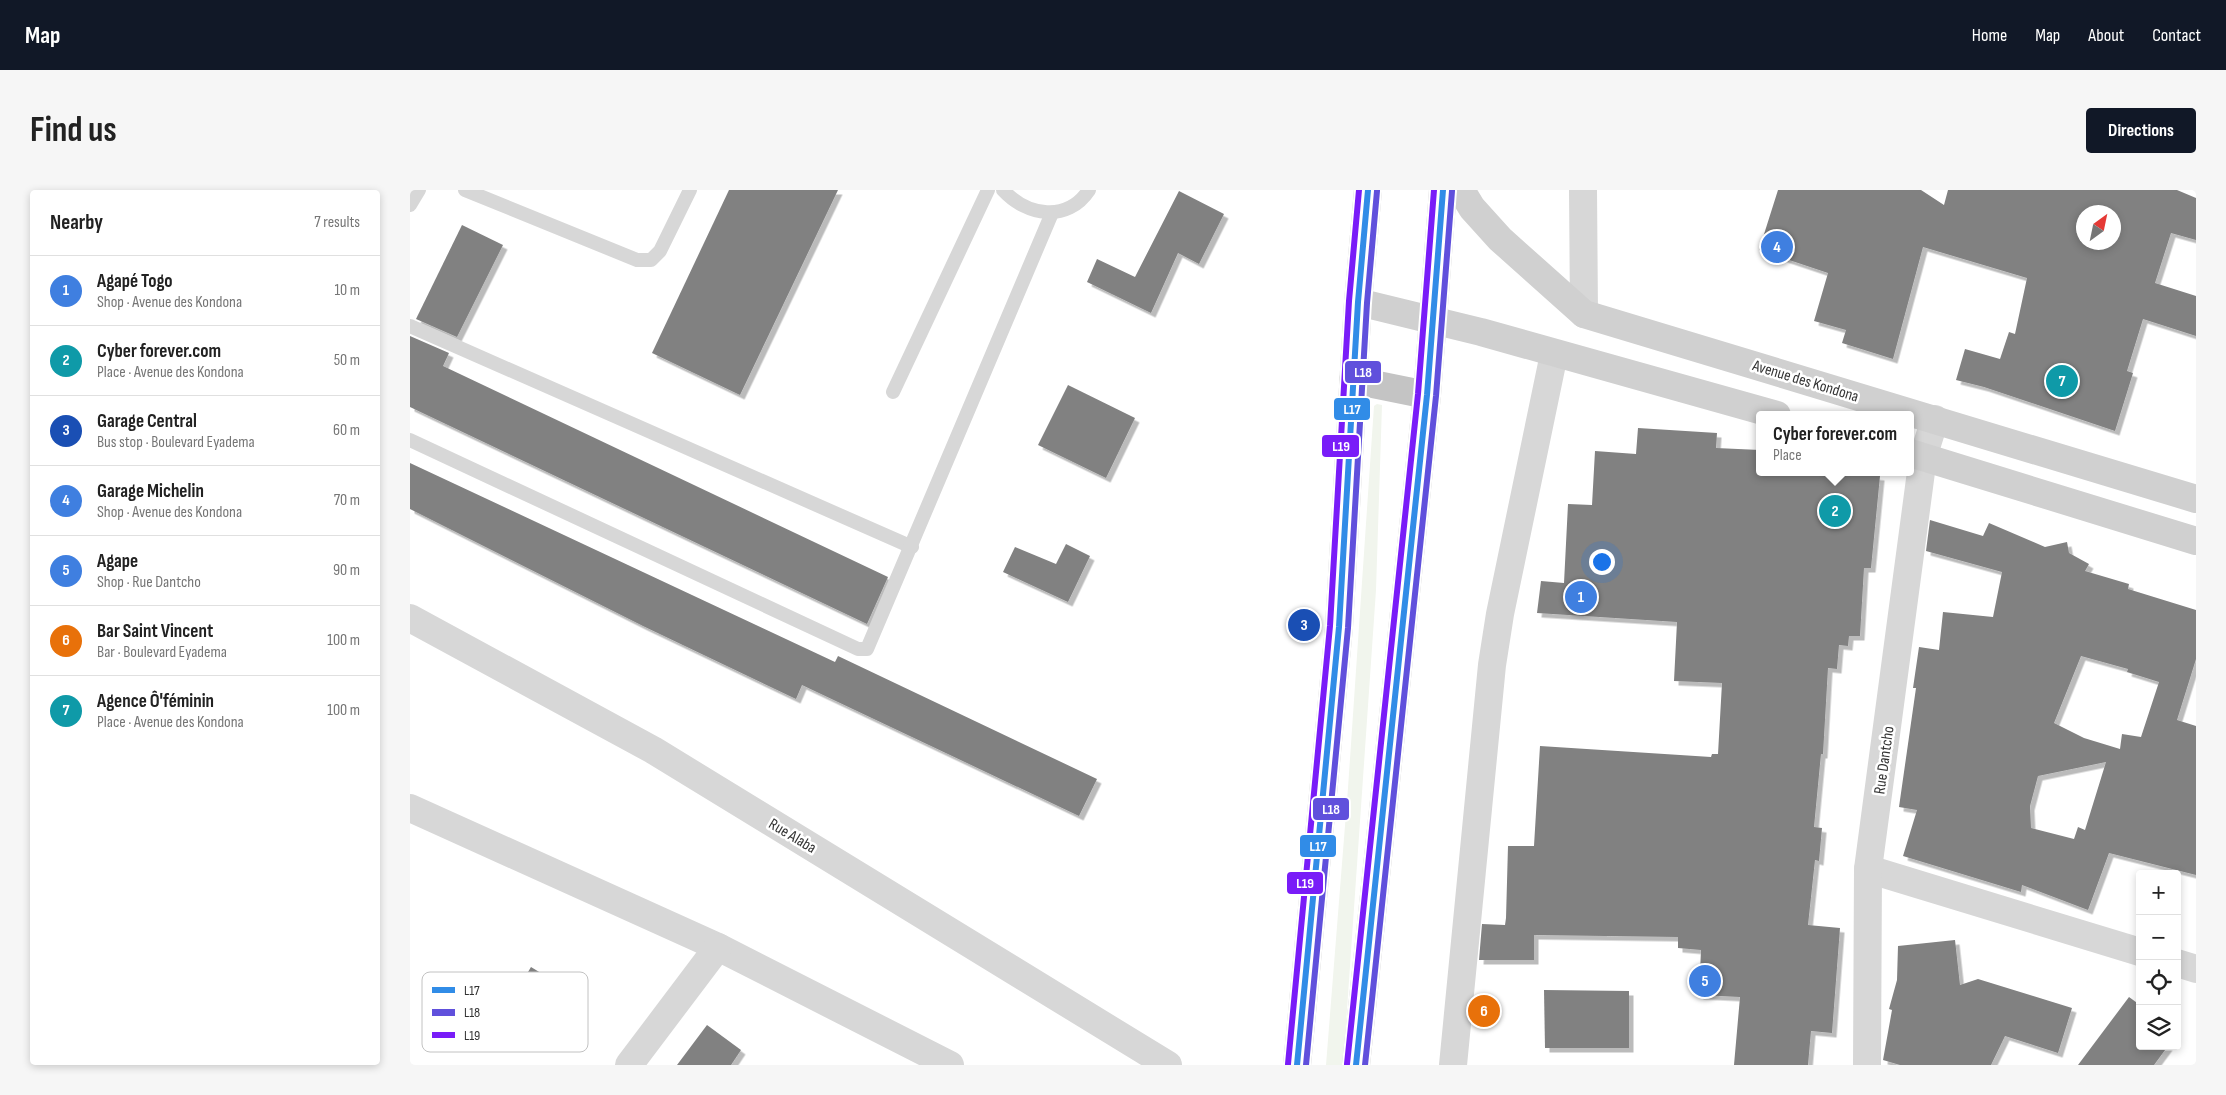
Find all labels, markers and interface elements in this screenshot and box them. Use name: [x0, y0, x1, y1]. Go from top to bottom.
text: Map: [25, 21, 60, 50]
text: Home: [1972, 25, 2007, 46]
text: Map: [2035, 25, 2060, 46]
text: About: [2088, 25, 2124, 46]
text: Contact: [2152, 25, 2201, 46]
button: Directions: [2086, 108, 2196, 153]
text: Find us: [30, 109, 117, 152]
north arrow: [2076, 205, 2121, 250]
text: Nearby: [50, 210, 103, 235]
text: 7 results: [314, 213, 360, 232]
pin: 4: [1761, 228, 1793, 266]
text: Agapé Togo: [97, 270, 173, 293]
text: 1: [63, 281, 69, 300]
text: 10 m: [334, 281, 360, 300]
text: Shop · Avenue des Kondona: [97, 293, 242, 312]
text: Cyber forever.com: [97, 340, 221, 363]
text: 2: [62, 351, 70, 370]
text: 50 m: [334, 351, 360, 370]
street label: Avenue des Kondona: [1749, 356, 1861, 407]
line badge: L18: [1344, 360, 1382, 384]
pin: 7: [2046, 362, 2078, 400]
text: Place · Avenue des Kondona: [97, 363, 244, 382]
text: L18: [1354, 364, 1372, 381]
line badge: L17: [1333, 397, 1371, 421]
text: L17: [1343, 401, 1361, 418]
text: Garage Central: [97, 410, 197, 433]
popup: [1756, 411, 1914, 476]
text: 3: [62, 421, 70, 440]
text: 60 m: [333, 421, 360, 440]
text: Cyber forever.com: [1773, 423, 1897, 446]
text: Bus stop · Boulevard Eyadema: [97, 433, 255, 452]
line badge: L19: [1321, 434, 1360, 458]
text: L19: [1332, 438, 1350, 455]
text: Place: [1773, 446, 1802, 465]
text: Garage Michelin: [97, 480, 204, 503]
text: 4: [62, 491, 70, 510]
text: 70 m: [334, 491, 360, 510]
pin: 2: [1819, 492, 1851, 530]
text: Shop · Avenue des Kondona: [97, 503, 242, 522]
your location: [1589, 549, 1615, 575]
text: Agape: [97, 550, 138, 573]
text: 5: [62, 561, 70, 580]
text: 90 m: [333, 561, 360, 580]
text: Shop · Rue Dantcho: [97, 573, 201, 592]
pin: 1: [1565, 578, 1597, 616]
pin: 3: [1288, 606, 1320, 644]
text: Bar Saint Vincent: [97, 620, 213, 643]
text: 6: [62, 631, 70, 650]
text: 100 m: [327, 631, 360, 650]
text: Bar · Boulevard Eyadema: [97, 643, 227, 662]
text: Agence Ô'féminin: [97, 690, 214, 713]
text: 7: [63, 701, 69, 720]
text: 100 m: [327, 701, 360, 720]
text: Place · Avenue des Kondona: [97, 713, 244, 732]
street label: Rue Dantcho: [1870, 725, 1899, 795]
line badge: L18: [1312, 797, 1350, 821]
text: L18: [1322, 801, 1340, 818]
street label: Rue Alaba: [765, 815, 819, 858]
line badge: L17: [1299, 834, 1337, 858]
text: L17: [1309, 838, 1327, 855]
map controls: [2136, 870, 2181, 1050]
button: +: [2136, 870, 2181, 915]
line badge: L19: [1286, 871, 1324, 895]
text: L19: [1296, 875, 1314, 892]
button: −: [2136, 915, 2181, 960]
button: locate: [2136, 960, 2181, 1005]
pin: 5: [1689, 962, 1721, 1000]
legend: [422, 972, 588, 1052]
text: L17: [464, 982, 480, 999]
pin: 6: [1468, 992, 1500, 1030]
text: L18: [464, 1004, 480, 1021]
button: layers: [2136, 1005, 2181, 1050]
text: L19: [464, 1027, 480, 1044]

